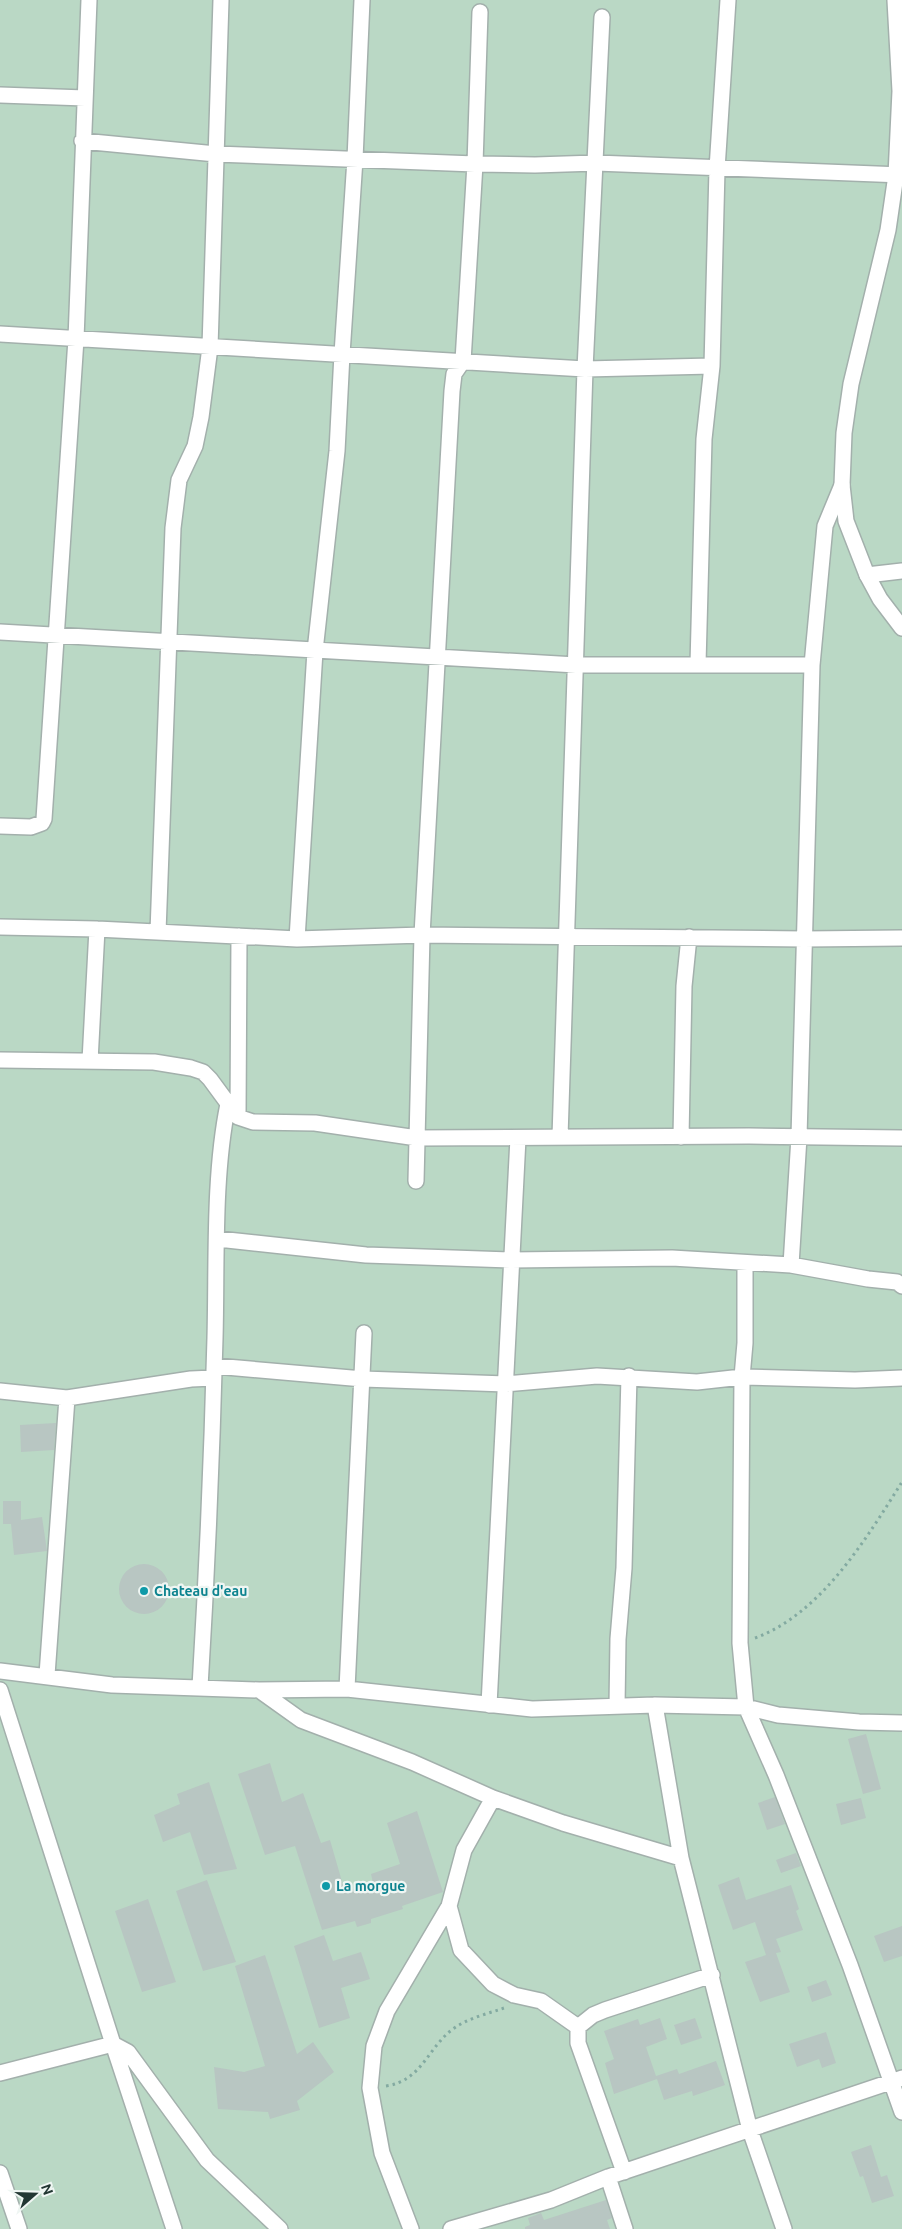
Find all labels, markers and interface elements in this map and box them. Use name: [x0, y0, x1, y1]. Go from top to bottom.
place label: Chateau d'eau: [154, 1583, 247, 1599]
marker: Chateau d'eau: [138, 1585, 150, 1597]
place label: La morgue: [336, 1878, 405, 1894]
marker: La morgue: [320, 1880, 332, 1892]
north arrow: [10, 2169, 60, 2219]
text: N: [38, 2182, 57, 2197]

